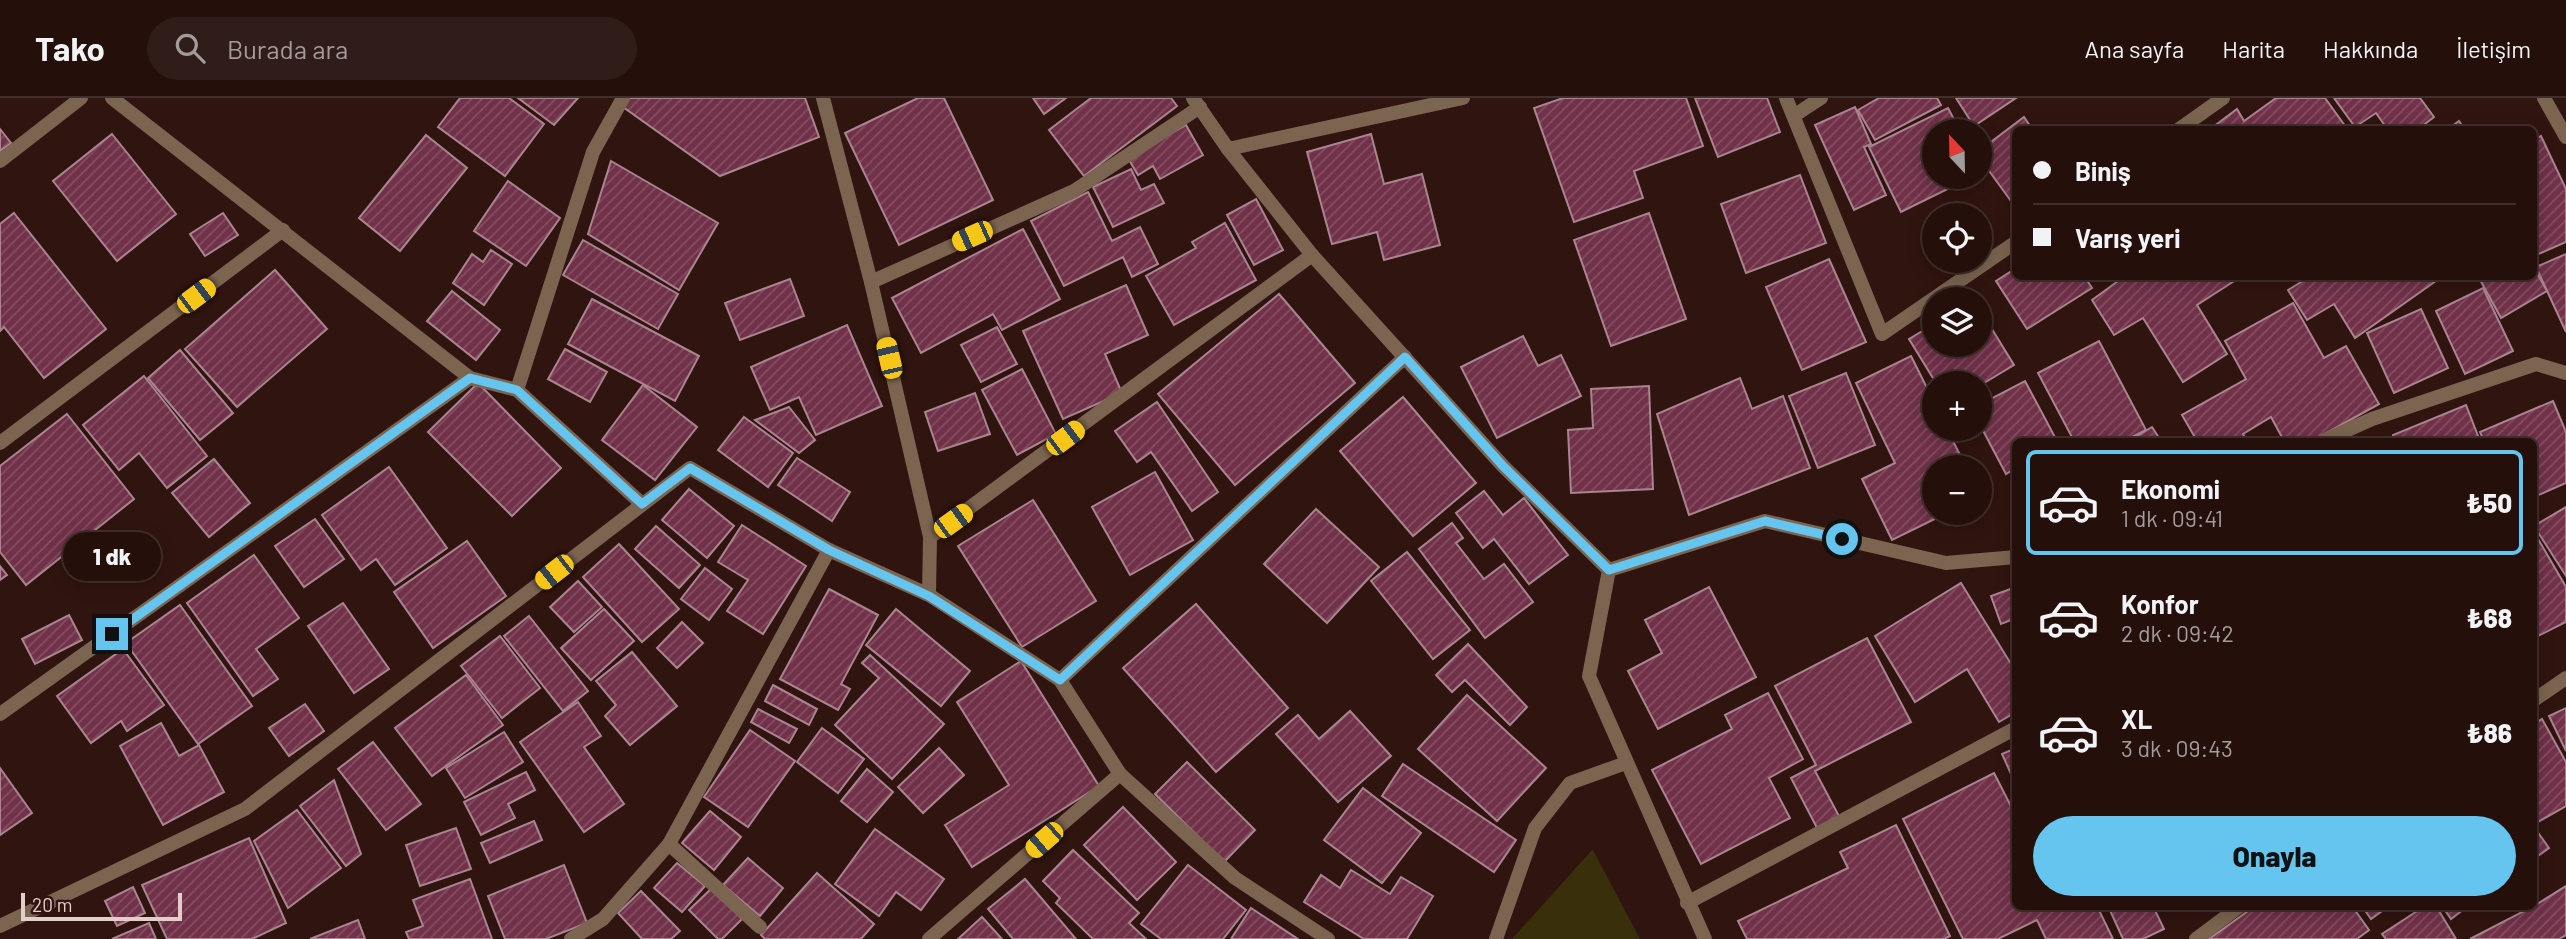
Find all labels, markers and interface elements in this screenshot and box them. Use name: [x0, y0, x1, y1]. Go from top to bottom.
search box: [147, 17, 637, 80]
text: Tako: [35, 28, 105, 68]
icon: search: [171, 29, 209, 67]
text: Burada ara: [227, 33, 348, 64]
text: Ana sayfa: [2085, 34, 2184, 63]
text: Harita: [2222, 34, 2285, 63]
text: Hakkında: [2323, 34, 2418, 63]
text: İletişim: [2456, 34, 2531, 63]
north arrow: [1922, 119, 1992, 189]
map controls: [1922, 119, 1992, 525]
text: Biniş: [2075, 155, 2131, 186]
button: locate: [1922, 203, 1992, 273]
car: [949, 218, 996, 254]
text: Varış yeri: [2075, 222, 2180, 253]
car: [173, 275, 220, 317]
button: layers: [1922, 287, 1992, 357]
car: [875, 335, 904, 381]
button: +: [1922, 371, 1992, 441]
car: [1042, 417, 1089, 459]
button: −: [1922, 455, 1992, 525]
icon: car: [2037, 471, 2100, 534]
text: Ekonomi: [2121, 473, 2220, 504]
text: ₺50: [2466, 487, 2512, 518]
car: [930, 500, 977, 542]
text: 1 dk · 09:41: [2121, 504, 2223, 532]
route start: [1826, 523, 1858, 555]
callout: 1 dk: [63, 532, 161, 582]
text: 1 dk: [93, 542, 131, 570]
car: [531, 551, 578, 593]
icon: car: [2037, 586, 2100, 649]
text: Konfor: [2121, 588, 2199, 619]
text: ₺68: [2467, 602, 2512, 633]
route end: [96, 618, 128, 650]
text: 2 dk · 09:42: [2121, 619, 2234, 647]
icon: car: [2037, 701, 2100, 764]
text: XL: [2121, 703, 2152, 734]
text: ₺86: [2467, 717, 2512, 748]
text: 3 dk · 09:43: [2121, 734, 2233, 762]
button: Onayla: [2033, 816, 2516, 896]
car: [1022, 818, 1067, 862]
scale bar: [21, 890, 182, 922]
text: 20 m: [32, 893, 72, 916]

